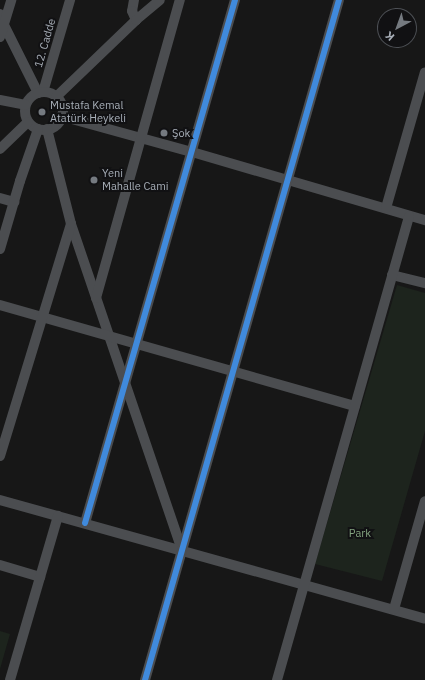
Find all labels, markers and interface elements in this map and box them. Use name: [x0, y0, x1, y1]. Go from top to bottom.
north arrow: [377, 8, 417, 48]
street label: 12. Cadde: [32, 17, 58, 69]
text: K: [382, 29, 397, 44]
place label: Mustafa Kemal Atatürk Heykeli: [50, 99, 126, 125]
marker: Mustafa Kemal Atatürk Heykeli: [37, 107, 47, 117]
place label: Şok: [172, 126, 190, 140]
marker: Şok: [159, 128, 169, 138]
place label: Yeni Mahalle Cami: [102, 167, 169, 193]
marker: Yeni Mahalle Cami: [89, 175, 99, 185]
park label: Park: [349, 526, 371, 540]

